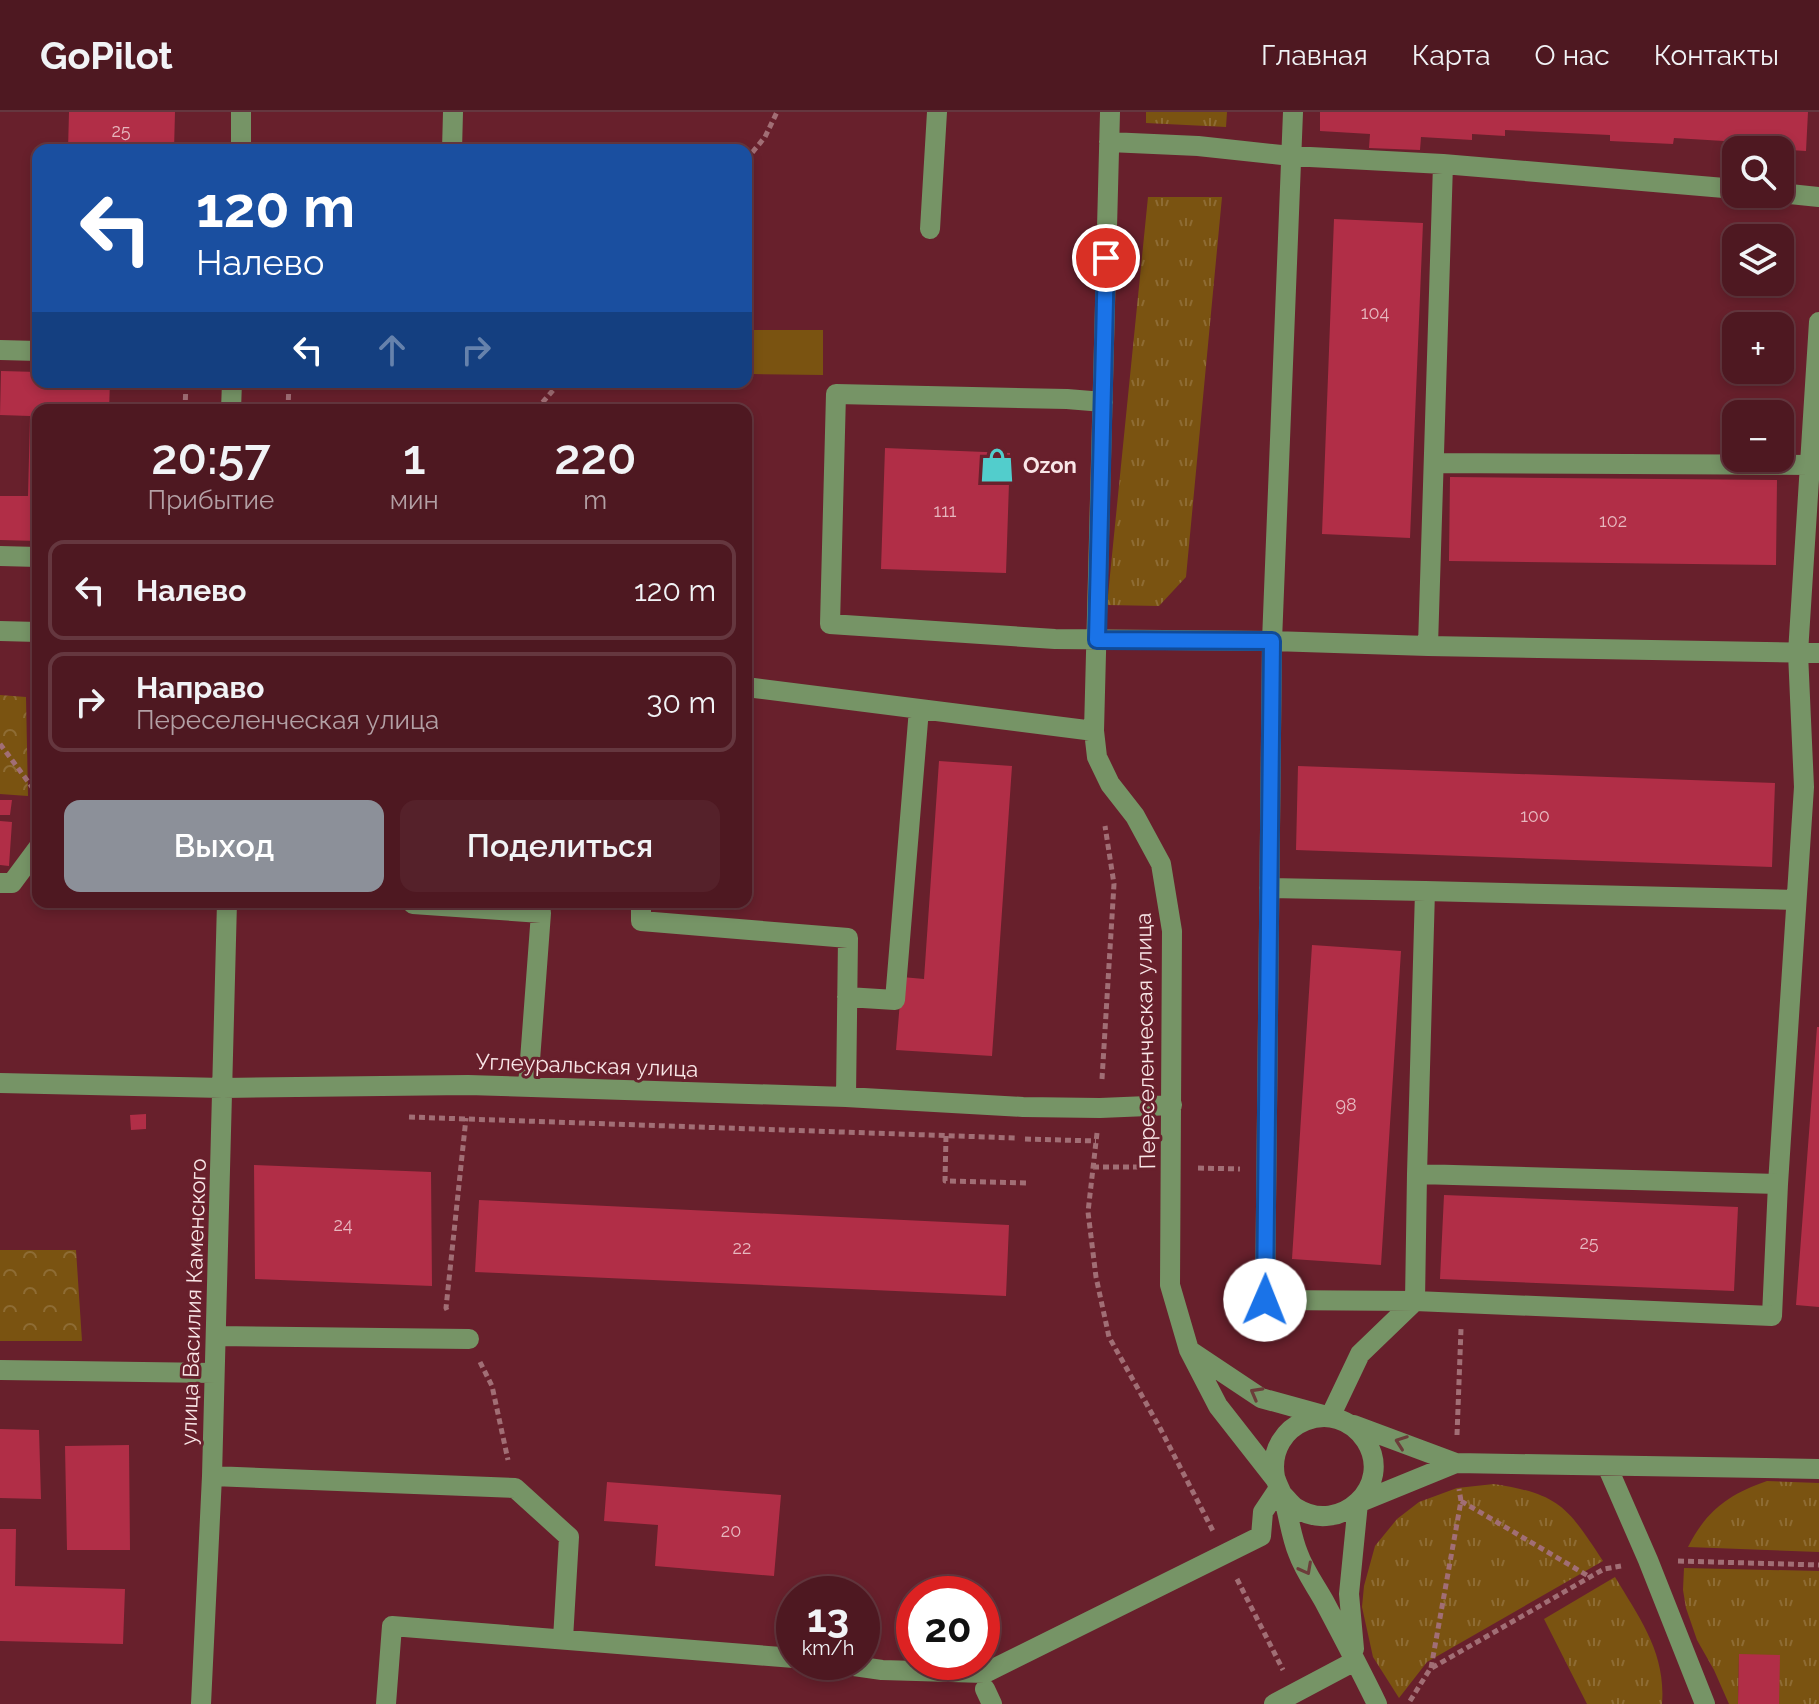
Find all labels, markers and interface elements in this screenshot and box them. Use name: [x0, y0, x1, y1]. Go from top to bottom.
text: GoPilot: [40, 33, 173, 78]
text: Главная: [1261, 39, 1368, 72]
text: Карта: [1412, 39, 1491, 72]
text: О нас: [1535, 39, 1610, 72]
text: Контакты: [1654, 39, 1779, 72]
house number: 25: [111, 120, 131, 141]
map controls: [1722, 136, 1794, 472]
button: search: [1722, 136, 1794, 208]
text: 120 m: [196, 174, 355, 240]
icon: left: [64, 176, 168, 280]
pin: [1072, 224, 1140, 292]
button: layers: [1722, 224, 1794, 296]
icon: arrive: [1084, 236, 1128, 280]
text: Налево: [196, 241, 324, 283]
house number: 104: [1361, 302, 1389, 323]
button: +: [1722, 312, 1794, 384]
icon: left: [286, 328, 330, 372]
icon: ahead: [370, 328, 414, 372]
icon: right: [454, 328, 498, 372]
button: −: [1722, 400, 1794, 472]
text: 20:57: [151, 429, 271, 485]
text: 1: [403, 429, 426, 485]
text: 220: [554, 429, 636, 485]
shop icon: Ozon: [978, 446, 1016, 484]
place label: Ozon: [1023, 452, 1077, 478]
text: Прибытие: [148, 485, 274, 515]
text: мин: [390, 485, 439, 515]
text: m: [583, 485, 607, 515]
house number: 111: [933, 500, 957, 521]
house number: 102: [1599, 510, 1627, 531]
icon: left: [68, 568, 112, 612]
text: Налево: [136, 573, 246, 608]
text: 120 m: [634, 573, 716, 608]
text: Направо: [136, 670, 265, 705]
icon: right: [68, 680, 112, 724]
text: 30 m: [646, 685, 716, 720]
text: Переселенческая улица: [136, 705, 439, 735]
button: Выход: [64, 800, 384, 892]
button: Поделиться: [400, 800, 720, 892]
house number: 100: [1520, 805, 1550, 826]
street label: Переселенческая улица: [1130, 912, 1160, 1170]
street label: Углеуральская улица: [475, 1048, 699, 1082]
house number: 98: [1335, 1094, 1357, 1115]
street label: улица Василия Каменского: [175, 1158, 211, 1446]
house number: 24: [333, 1214, 353, 1235]
house number: 25: [1579, 1232, 1599, 1253]
house number: 22: [733, 1237, 751, 1258]
position arrow: [1223, 1258, 1307, 1342]
one-way arrow: [1250, 1387, 1265, 1403]
one-way arrow: [1395, 1435, 1409, 1452]
house number: 20: [721, 1520, 741, 1541]
one-way arrow: [1297, 1561, 1312, 1576]
speed limit sign: 20: [896, 1576, 1000, 1680]
text: 13: [807, 1594, 849, 1641]
text: km/h: [802, 1636, 854, 1660]

